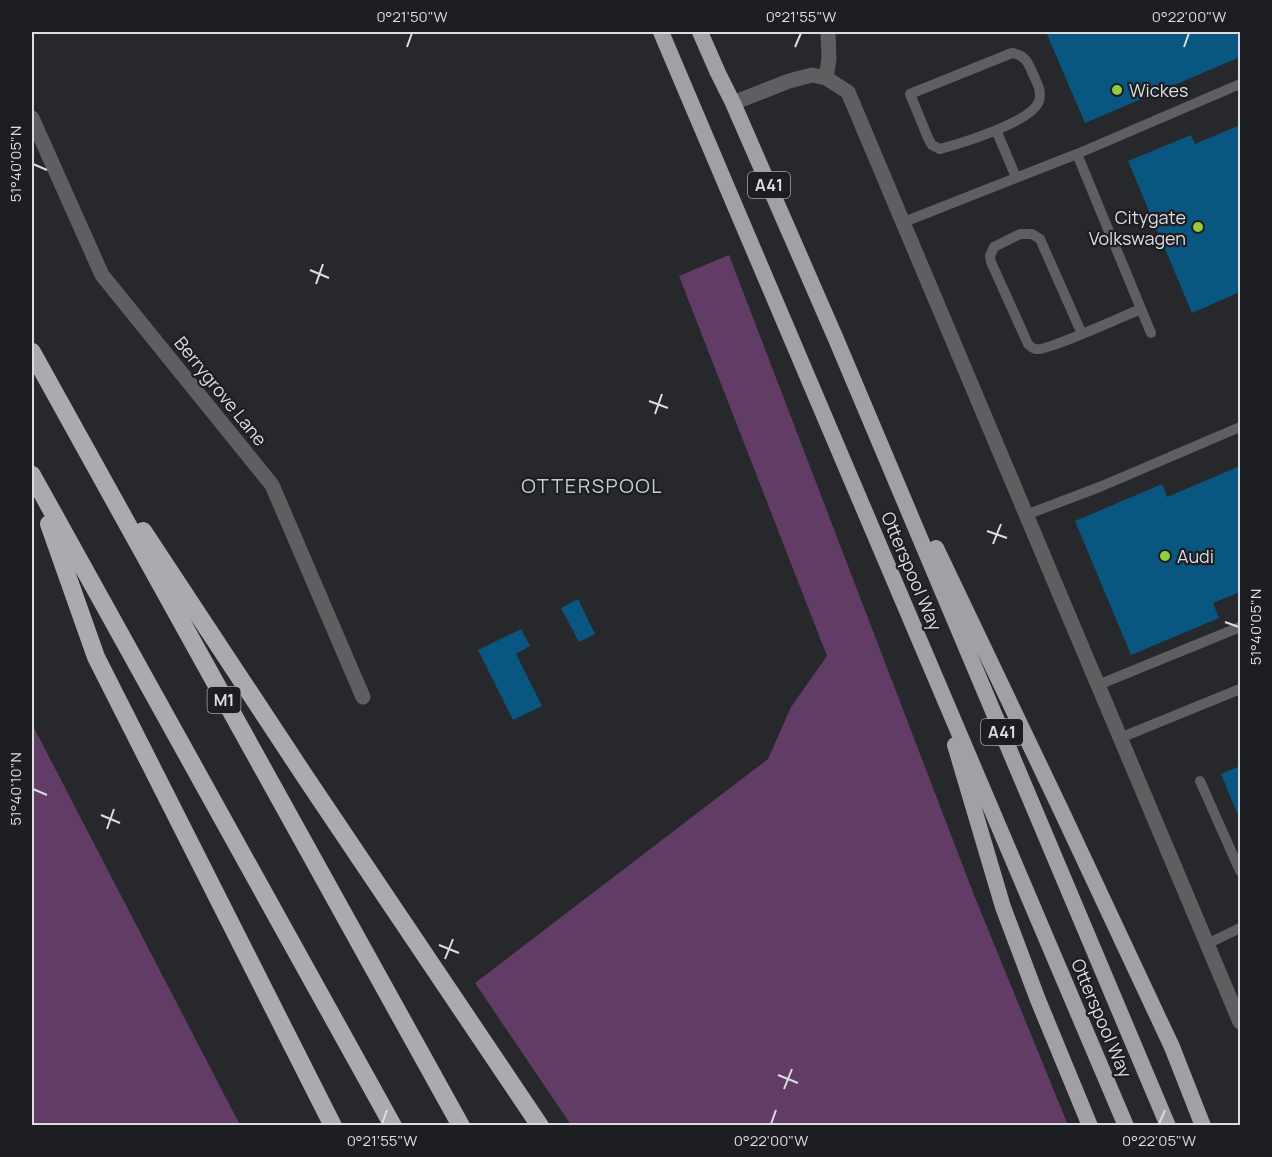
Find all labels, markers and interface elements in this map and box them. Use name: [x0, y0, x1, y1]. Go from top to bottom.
text: 0°21'50"W: [376, 6, 448, 27]
text: 0°21'55"W: [766, 6, 836, 27]
text: 0°22'00"W: [1152, 6, 1226, 27]
place label: Wickes: [1129, 78, 1188, 102]
marker: Wickes: [1110, 83, 1124, 97]
text: 51°40'05"N: [5, 126, 26, 202]
road number: A41: [748, 172, 790, 198]
place label: Citygate Volkswagen: [1089, 205, 1186, 250]
marker: Citygate Volkswagen: [1191, 220, 1205, 234]
street label: Berrygrove Lane: [169, 331, 273, 451]
district label: OTTERSPOOL: [521, 472, 663, 499]
street label: Otterspool Way: [876, 508, 948, 635]
place label: Audi: [1177, 544, 1214, 568]
marker: Audi: [1158, 549, 1172, 563]
text: 51°40'05"N: [1245, 589, 1266, 665]
road number: M1: [208, 687, 240, 713]
road number: A41: [981, 719, 1023, 745]
text: 51°40'10"N: [5, 752, 26, 826]
street label: Otterspool Way: [1066, 955, 1138, 1082]
text: 0°21'55"W: [347, 1130, 417, 1151]
text: 0°22'00"W: [734, 1130, 808, 1151]
text: 0°22'05"W: [1122, 1130, 1196, 1151]

